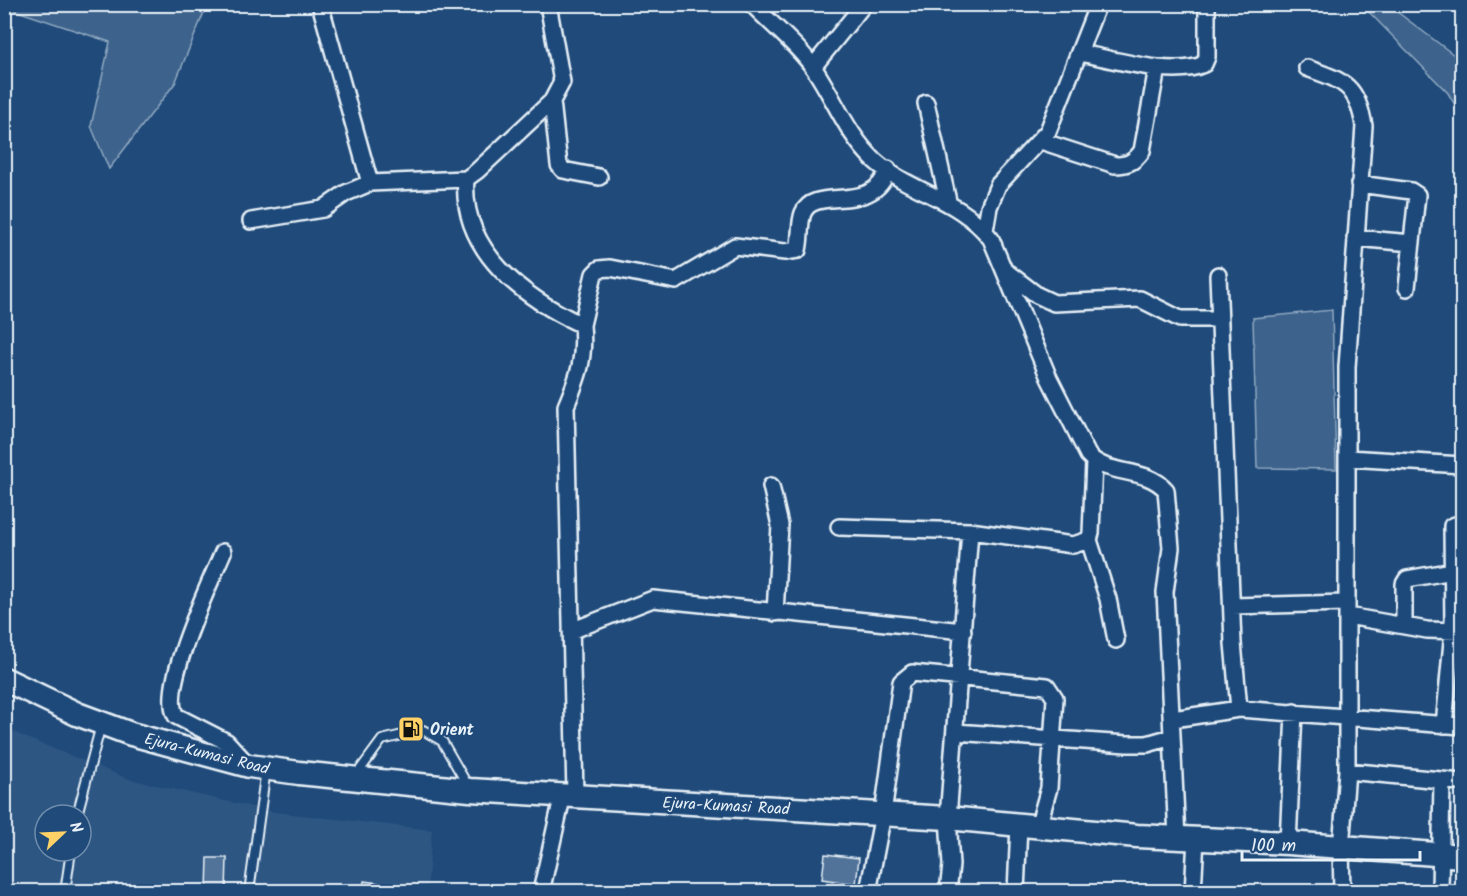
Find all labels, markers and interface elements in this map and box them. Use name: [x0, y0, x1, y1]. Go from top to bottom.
fuel station icon: Orient: [396, 714, 426, 744]
place label: Orient: [430, 718, 475, 743]
street label: Ejura-Kumasi Road: [142, 727, 273, 782]
street label: Ejura-Kumasi Road: [661, 791, 791, 822]
north arrow: [33, 803, 93, 863]
text: N: [62, 818, 89, 837]
scale bar: [1242, 824, 1420, 862]
text: 100 m: [1251, 832, 1296, 861]

